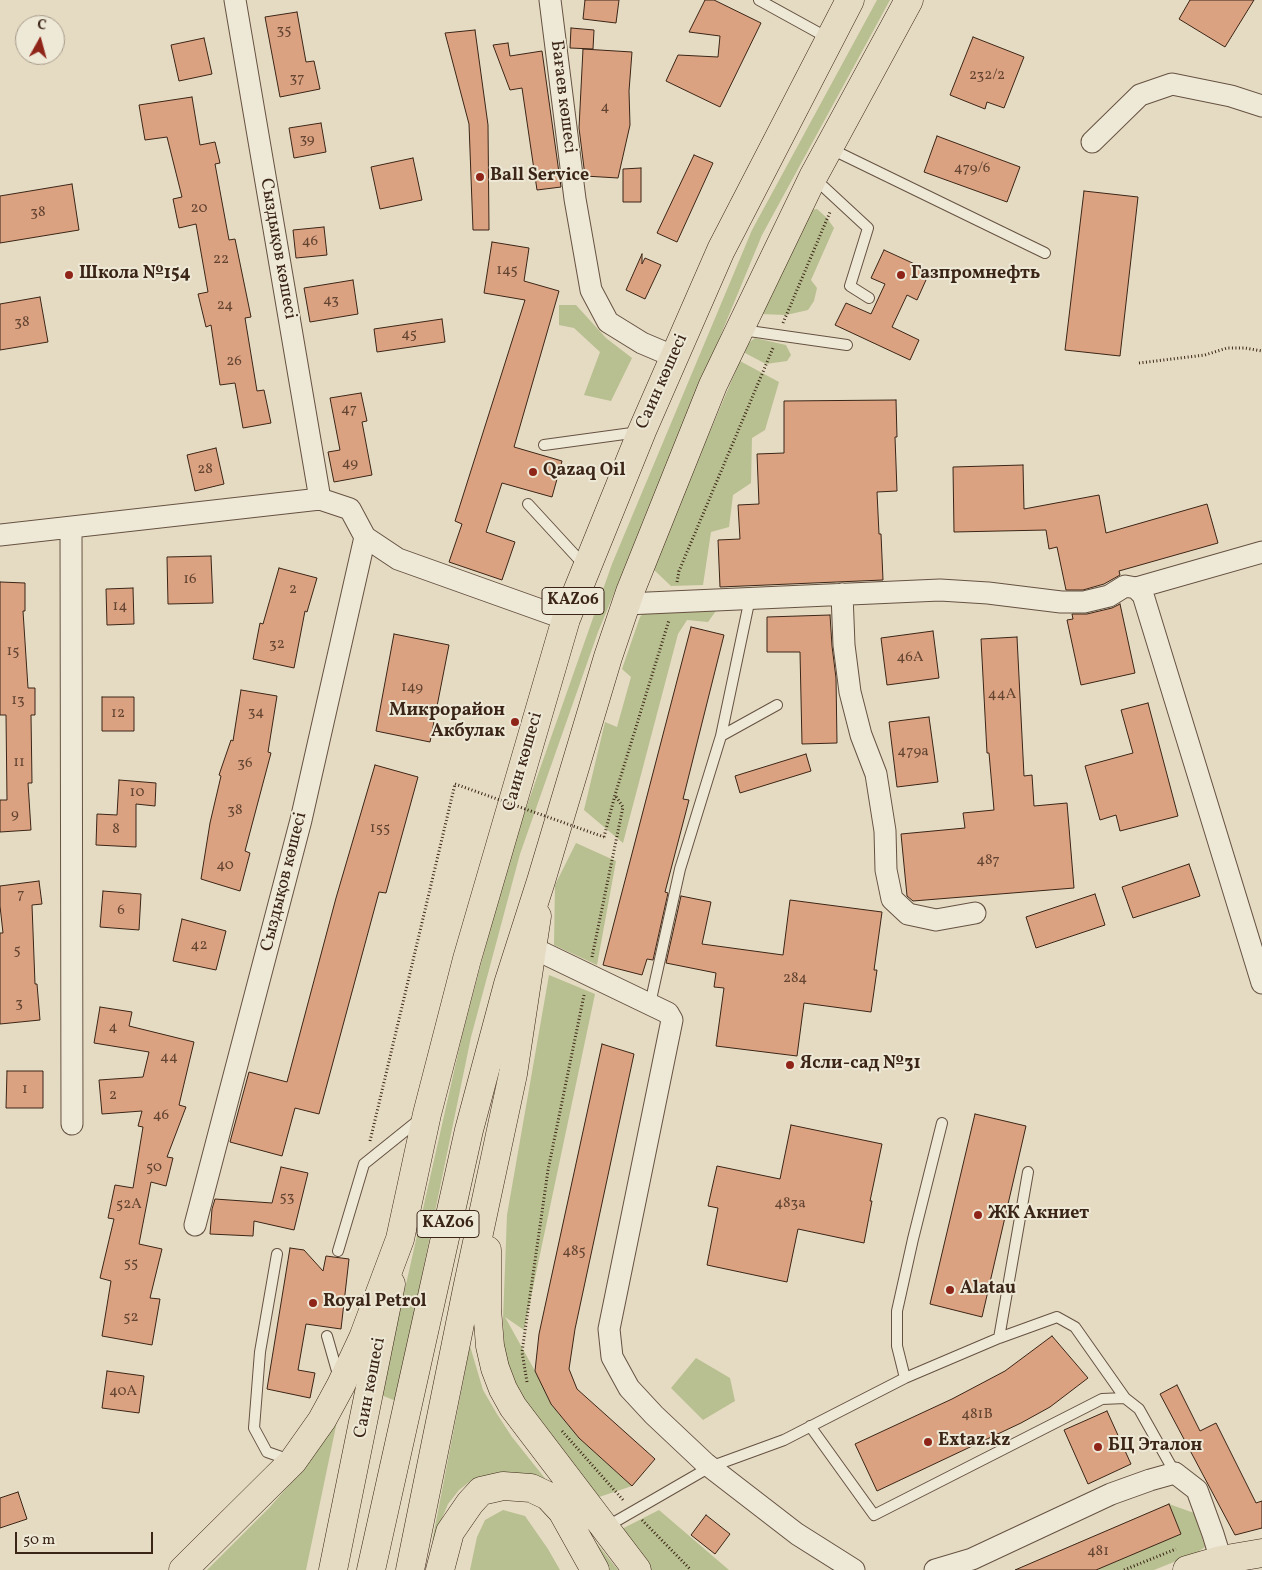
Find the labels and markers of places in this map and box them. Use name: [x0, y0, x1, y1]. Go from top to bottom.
place label: Ball Service: [490, 166, 589, 188]
marker: Ball Service: [474, 171, 486, 183]
place label: Школа №154: [79, 264, 191, 286]
place label: Газпромнефть: [911, 264, 1040, 286]
marker: Школа №154: [63, 269, 75, 281]
marker: Газпромнефть: [895, 269, 907, 281]
place label: Qazaq Oil: [543, 461, 626, 483]
marker: Qazaq Oil: [527, 466, 539, 478]
place label: Микрорайон Акбулак: [389, 701, 505, 744]
marker: Микрорайон Акбулак: [509, 716, 521, 728]
place label: Ясли-сад №31: [800, 1054, 921, 1076]
marker: Ясли-сад №31: [784, 1059, 796, 1071]
place label: ЖК Акниет: [988, 1204, 1089, 1226]
marker: ЖК Акниет: [972, 1209, 984, 1221]
place label: Alatau: [960, 1279, 1016, 1301]
marker: Alatau: [944, 1284, 956, 1296]
place label: Royal Petrol: [323, 1292, 427, 1314]
marker: Royal Petrol: [307, 1297, 319, 1309]
place label: Extaz.kz: [938, 1431, 1010, 1453]
marker: Extaz.kz: [922, 1436, 934, 1448]
place label: БЦ Эталон: [1108, 1436, 1202, 1458]
marker: БЦ Эталон: [1092, 1441, 1104, 1453]

